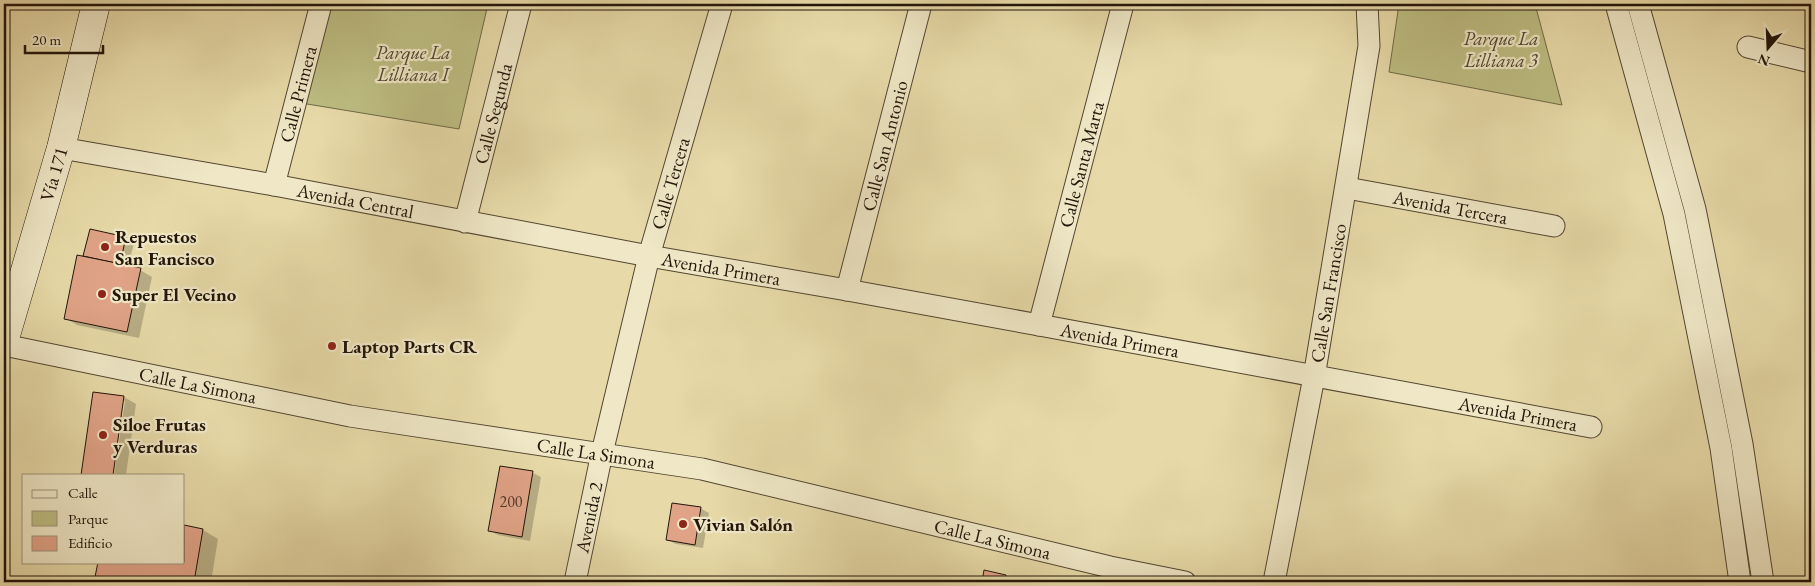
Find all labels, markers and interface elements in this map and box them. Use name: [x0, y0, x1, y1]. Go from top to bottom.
scale bar: [25, 22, 102, 54]
north arrow: [1742, 22, 1792, 72]
park label: Parque La Lilliana 3: [1463, 26, 1539, 73]
text: 20 m: [32, 30, 61, 49]
park label: Parque La Lilliana I: [375, 40, 451, 87]
street label: Calle Primera: [274, 43, 323, 145]
text: N: [1755, 50, 1772, 71]
street label: Calle Segunda: [468, 60, 518, 167]
street label: Calle San Antonio: [856, 78, 914, 214]
street label: Calle Santa Marta: [1053, 98, 1110, 230]
street label: Calle Tercera: [645, 134, 696, 232]
street label: Vía 171: [34, 144, 74, 205]
street label: Avenida Central: [294, 177, 416, 224]
street label: Avenida Tercera: [1390, 184, 1510, 230]
street label: Calle San Francisco: [1305, 222, 1352, 365]
place label: Repuestos San Fancisco: [115, 224, 215, 271]
marker: Repuestos San Fancisco: [99, 241, 111, 253]
street label: Avenida Primera: [659, 246, 783, 291]
place label: Super El Vecino: [112, 282, 237, 307]
marker: Super El Vecino: [96, 288, 108, 300]
street label: Avenida Primera: [1057, 317, 1182, 364]
place label: Laptop Parts CR: [342, 334, 478, 359]
marker: Laptop Parts CR: [326, 340, 338, 352]
street label: Calle La Simona: [137, 361, 259, 410]
street label: Avenida Primera: [1455, 391, 1580, 437]
place label: Siloe Frutas y Verduras: [113, 412, 206, 459]
marker: Siloe Frutas y Verduras: [97, 429, 109, 441]
street label: Calle La Simona: [535, 432, 657, 475]
legend: [22, 474, 185, 564]
street label: Avenida 2: [569, 480, 609, 556]
text: Calle: [68, 483, 98, 502]
house number: 200: [499, 491, 523, 512]
text: Parque: [68, 509, 108, 528]
place label: Vivian Salón: [693, 512, 793, 537]
street label: Calle La Simona: [932, 513, 1054, 565]
marker: Vivian Salón: [677, 518, 689, 530]
text: Edificio: [68, 533, 112, 552]

